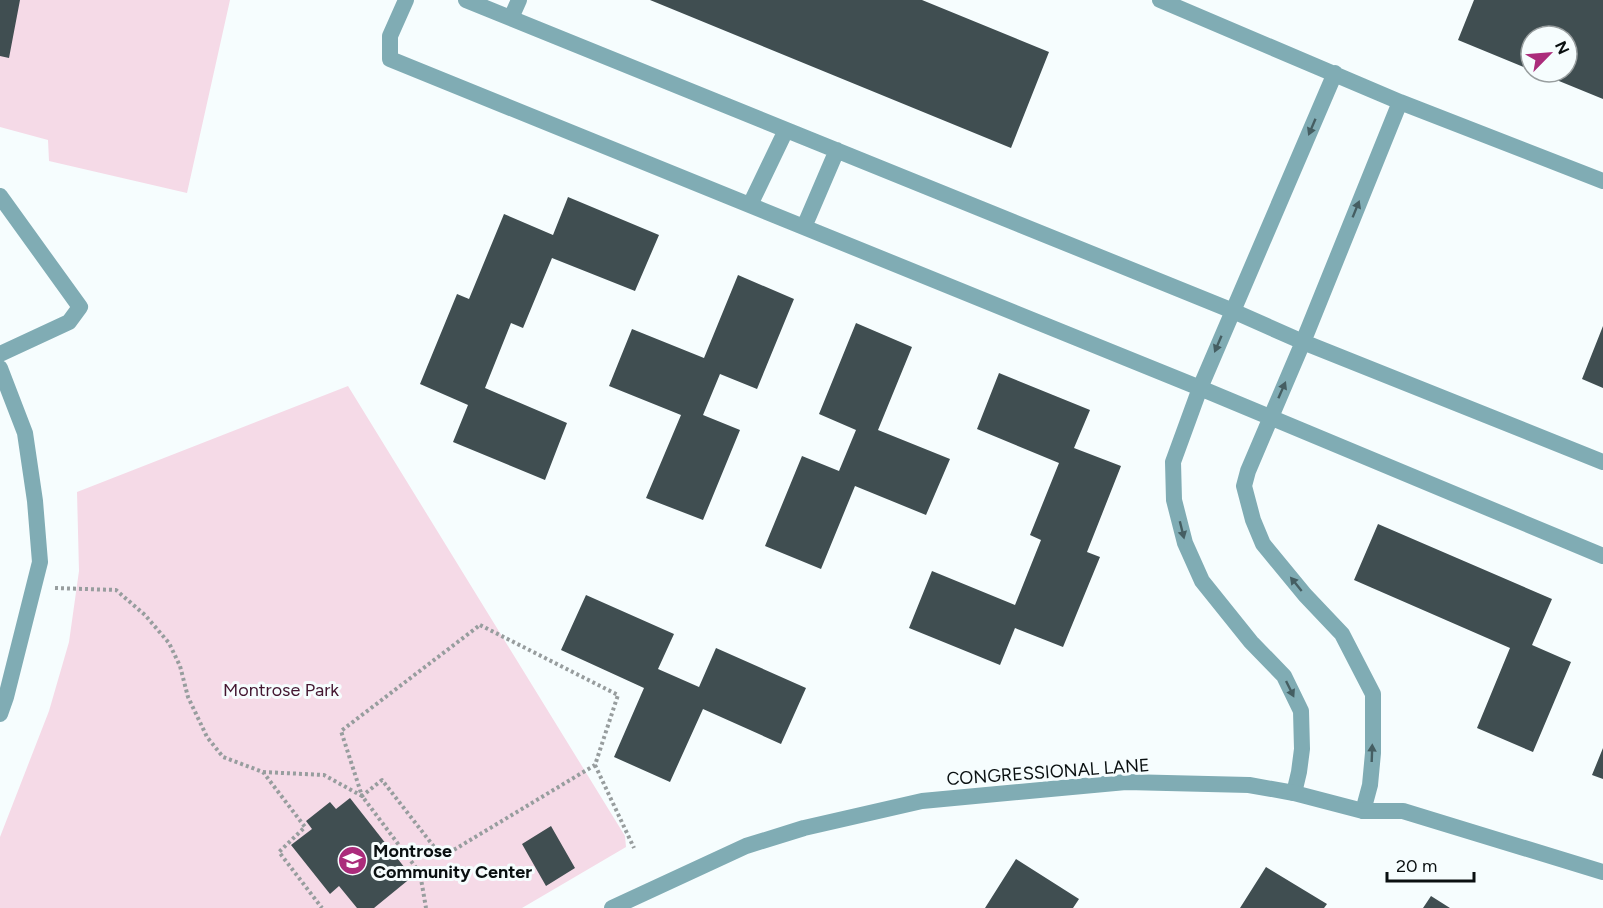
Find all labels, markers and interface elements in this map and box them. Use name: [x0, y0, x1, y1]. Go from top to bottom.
north arrow: [1519, 24, 1579, 84]
text: N: [1551, 38, 1573, 57]
one-way arrow: [1307, 118, 1316, 135]
one-way arrow: [1351, 200, 1361, 218]
one-way arrow: [1213, 336, 1223, 354]
one-way arrow: [1277, 380, 1287, 398]
one-way arrow: [1177, 521, 1187, 539]
one-way arrow: [1289, 576, 1302, 592]
park label: Montrose Park: [223, 679, 339, 701]
one-way arrow: [1286, 680, 1295, 697]
one-way arrow: [1368, 744, 1377, 763]
street label: CONGRESSIONAL LANE: [946, 754, 1150, 790]
place label: Montrose Community Center: [373, 840, 532, 883]
school or university icon: Montrose Community Center: [336, 845, 368, 877]
scale bar: [1387, 845, 1474, 883]
text: 20 m: [1396, 855, 1437, 877]

